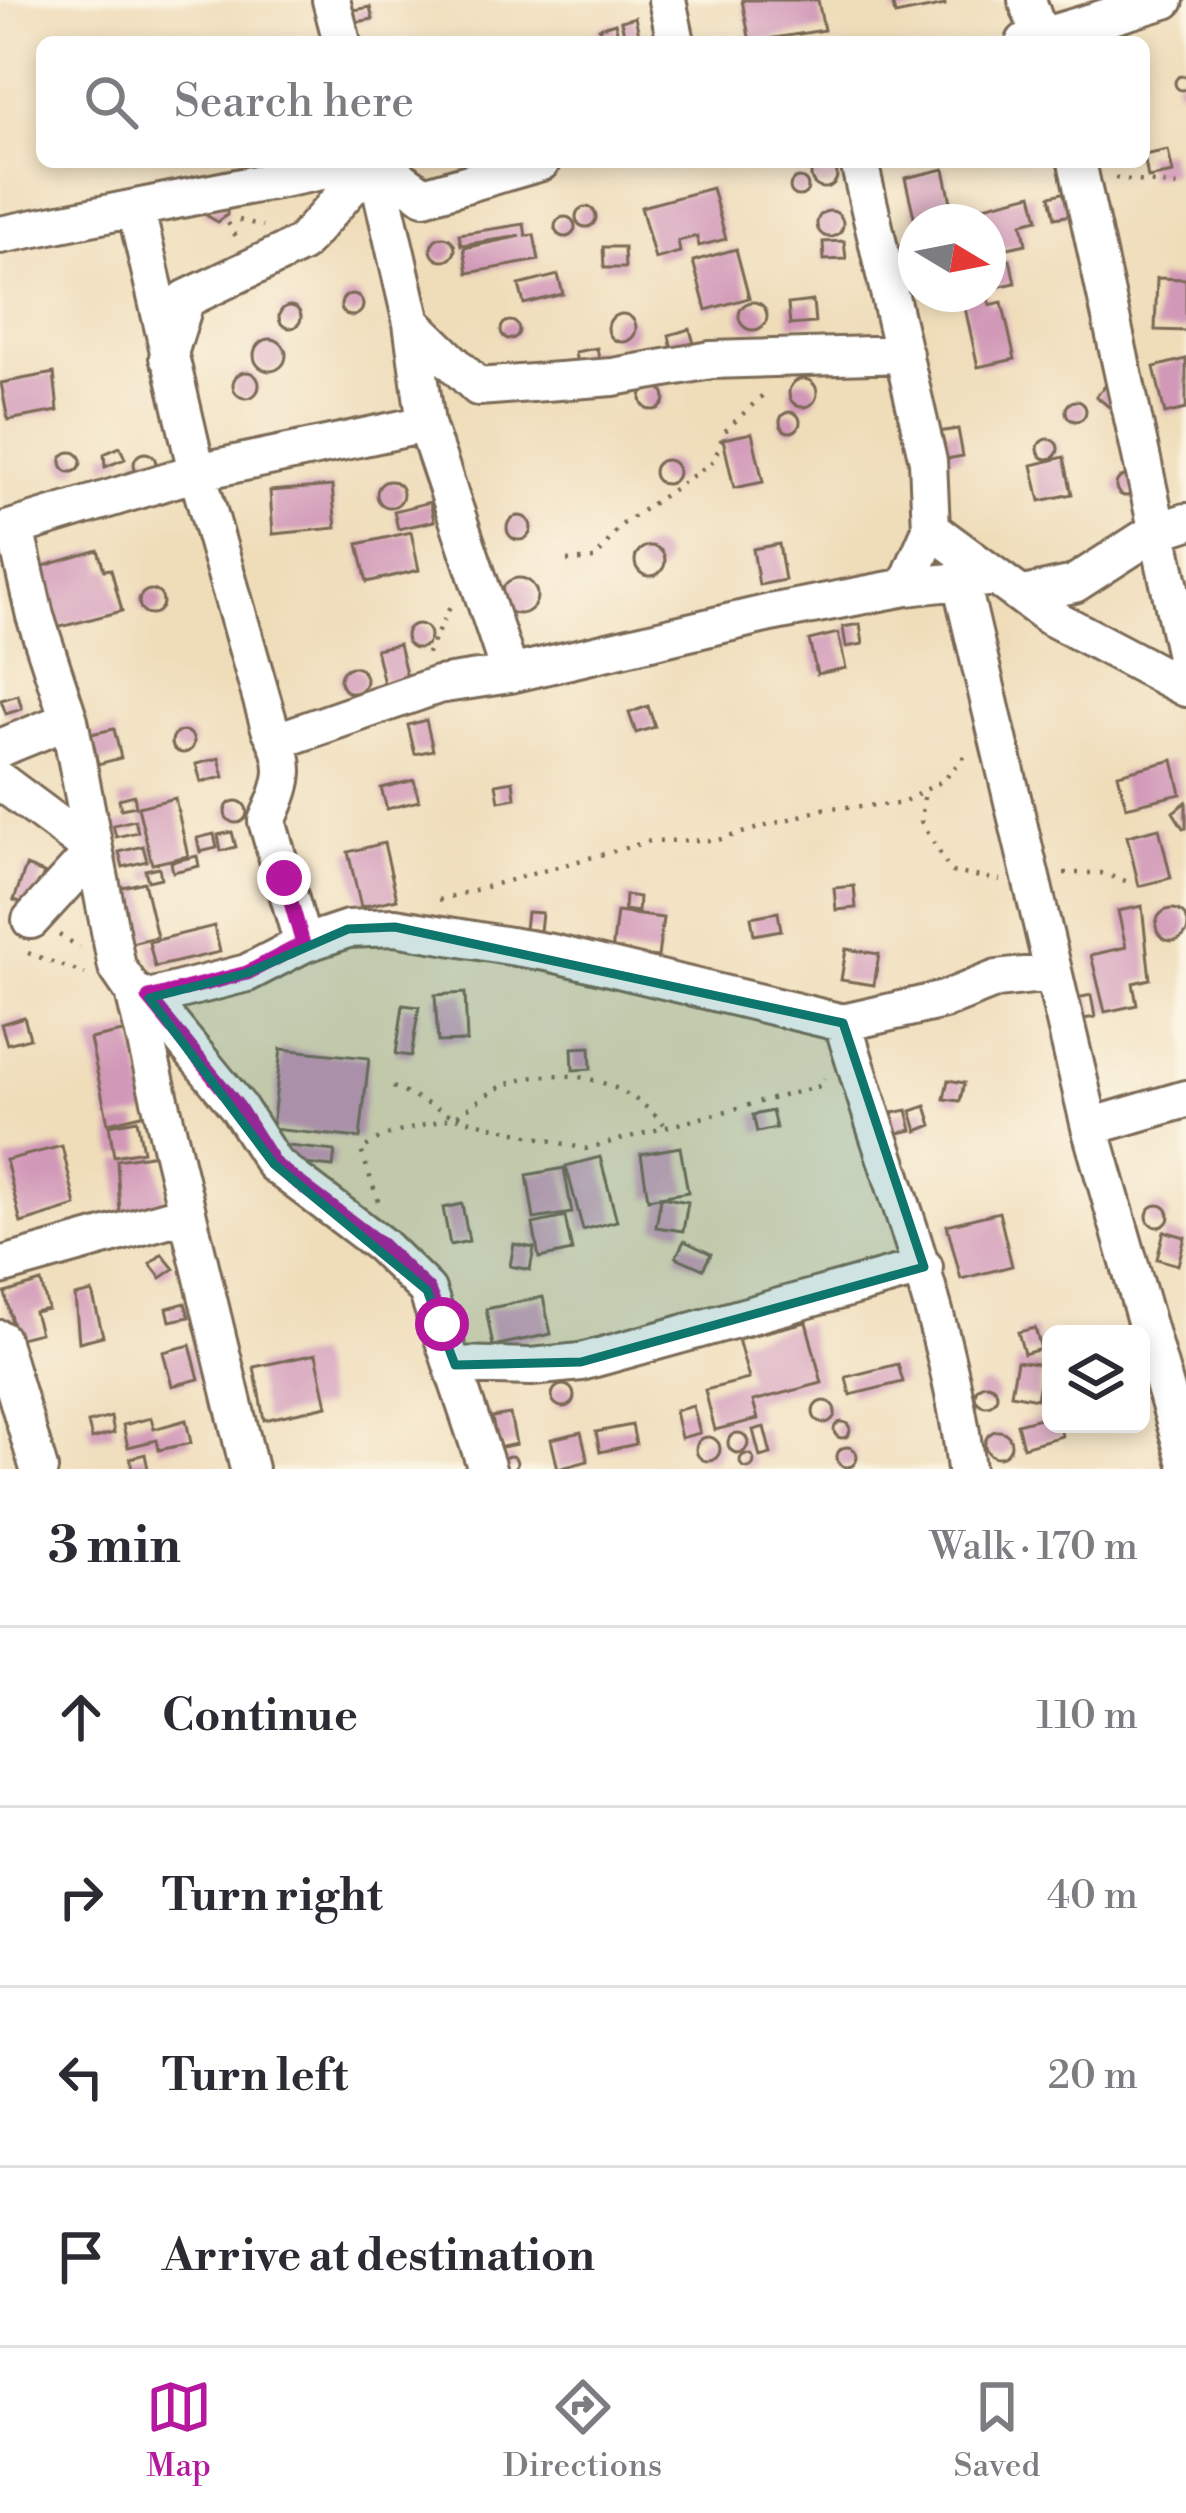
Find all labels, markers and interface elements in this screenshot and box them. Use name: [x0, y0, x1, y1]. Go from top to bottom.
search box: [36, 36, 1150, 168]
icon: search: [78, 69, 144, 135]
text: Search here: [174, 74, 414, 131]
north arrow: [898, 204, 1006, 312]
route end: [257, 851, 311, 905]
route start: [415, 1297, 469, 1351]
map controls: [1042, 1325, 1150, 1433]
button: layers: [1042, 1325, 1150, 1433]
text: 3 min: [48, 1515, 181, 1579]
text: Walk · 170 m: [929, 1523, 1138, 1572]
icon: ahead: [48, 1684, 114, 1750]
text: Continue: [162, 1688, 358, 1745]
text: 110 m: [1036, 1692, 1138, 1741]
icon: right: [48, 1864, 114, 1930]
text: Turn right: [162, 1868, 383, 1925]
text: 40 m: [1047, 1872, 1138, 1921]
icon: left: [48, 2044, 114, 2110]
text: Turn left: [162, 2048, 348, 2105]
text: 20 m: [1048, 2052, 1138, 2101]
icon: arrive: [48, 2224, 114, 2290]
text: Arrive at destination: [162, 2228, 595, 2285]
tab: Map: [146, 2374, 212, 2487]
tab: Directions: [503, 2374, 662, 2487]
tab: Saved: [954, 2374, 1040, 2487]

